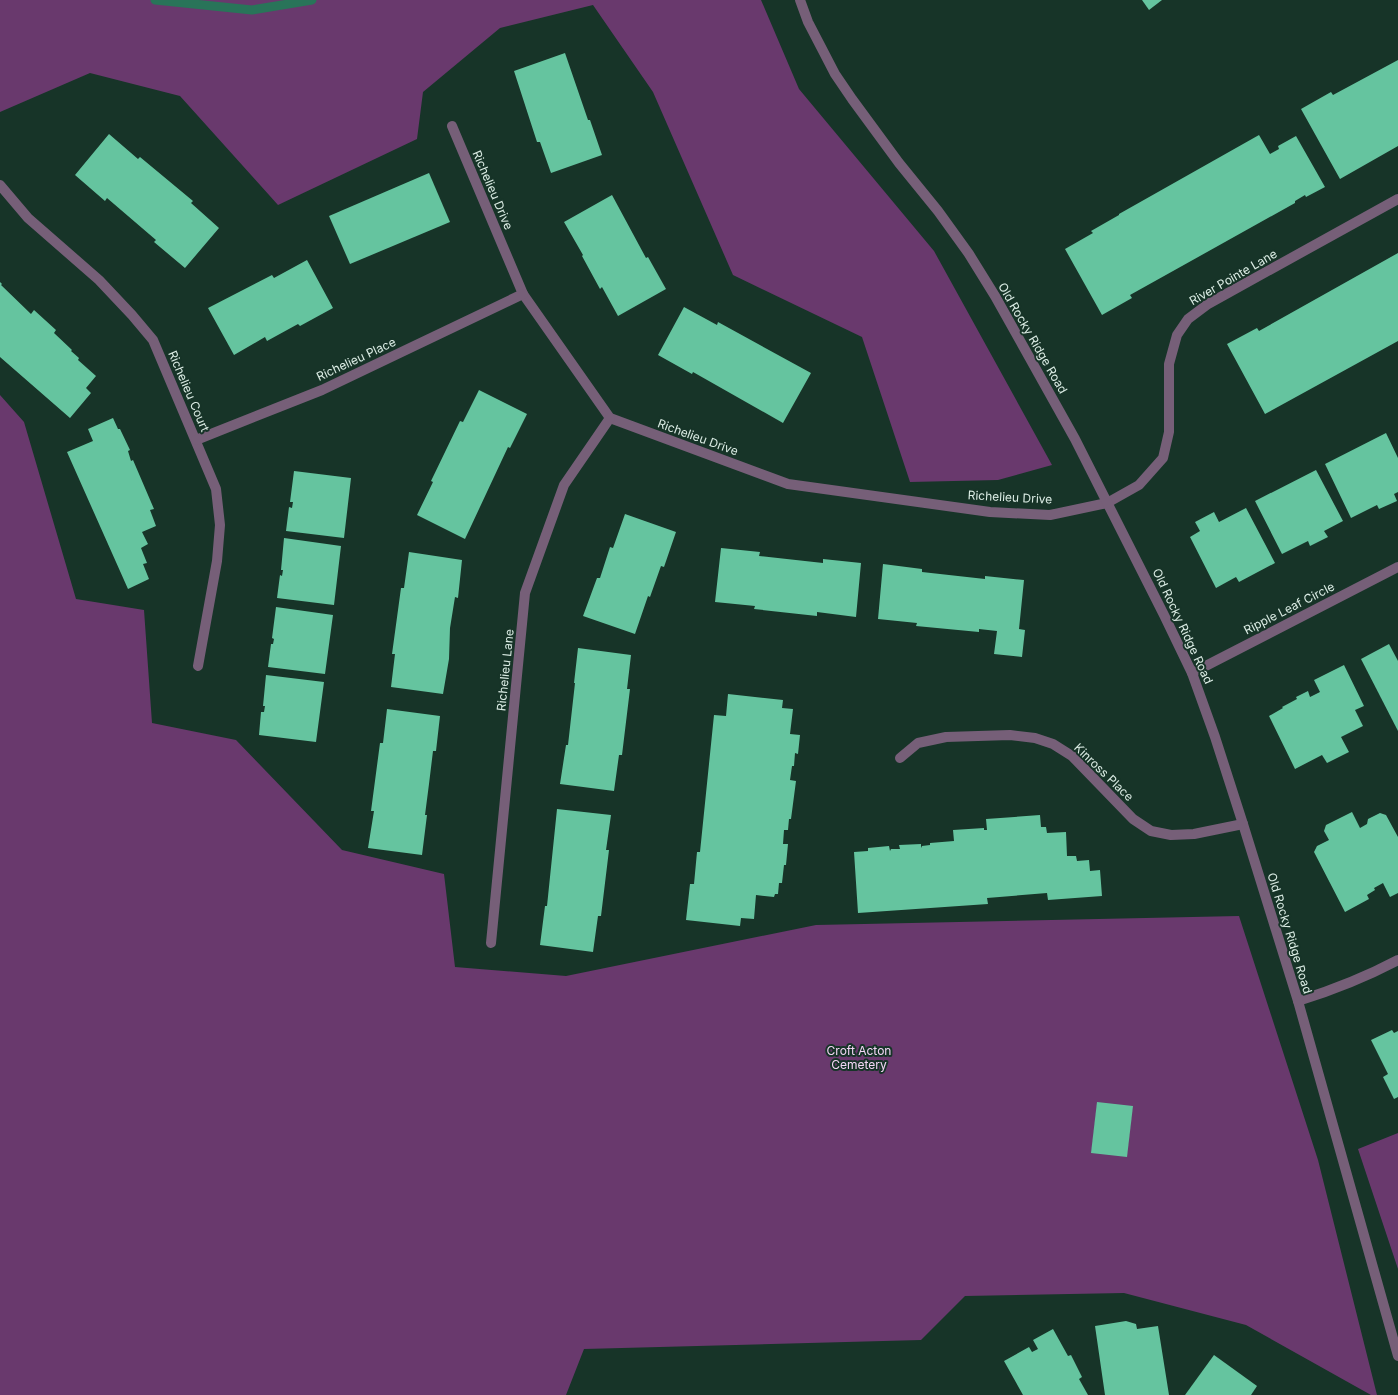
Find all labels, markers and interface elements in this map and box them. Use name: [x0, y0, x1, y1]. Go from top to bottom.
street label: Richelieu Drive: [470, 148, 516, 232]
street label: River Pointe Lane: [1187, 246, 1279, 308]
street label: Old Rocky Ridge Road: [995, 280, 1071, 396]
street label: Richelieu Place: [314, 334, 398, 384]
street label: Richelieu Court: [165, 348, 213, 434]
street label: Richelieu Drive: [656, 415, 740, 459]
street label: Richelieu Drive: [967, 487, 1053, 507]
street label: Old Rocky Ridge Road: [1150, 566, 1216, 686]
street label: Ripple Leaf Circle: [1241, 579, 1337, 637]
street label: Richelieu Lane: [493, 628, 517, 712]
street label: Kinross Place: [1071, 740, 1137, 804]
street label: Old Rocky Ridge Road: [1264, 871, 1316, 995]
park label: Croft Acton Cemetery: [827, 1043, 891, 1072]

